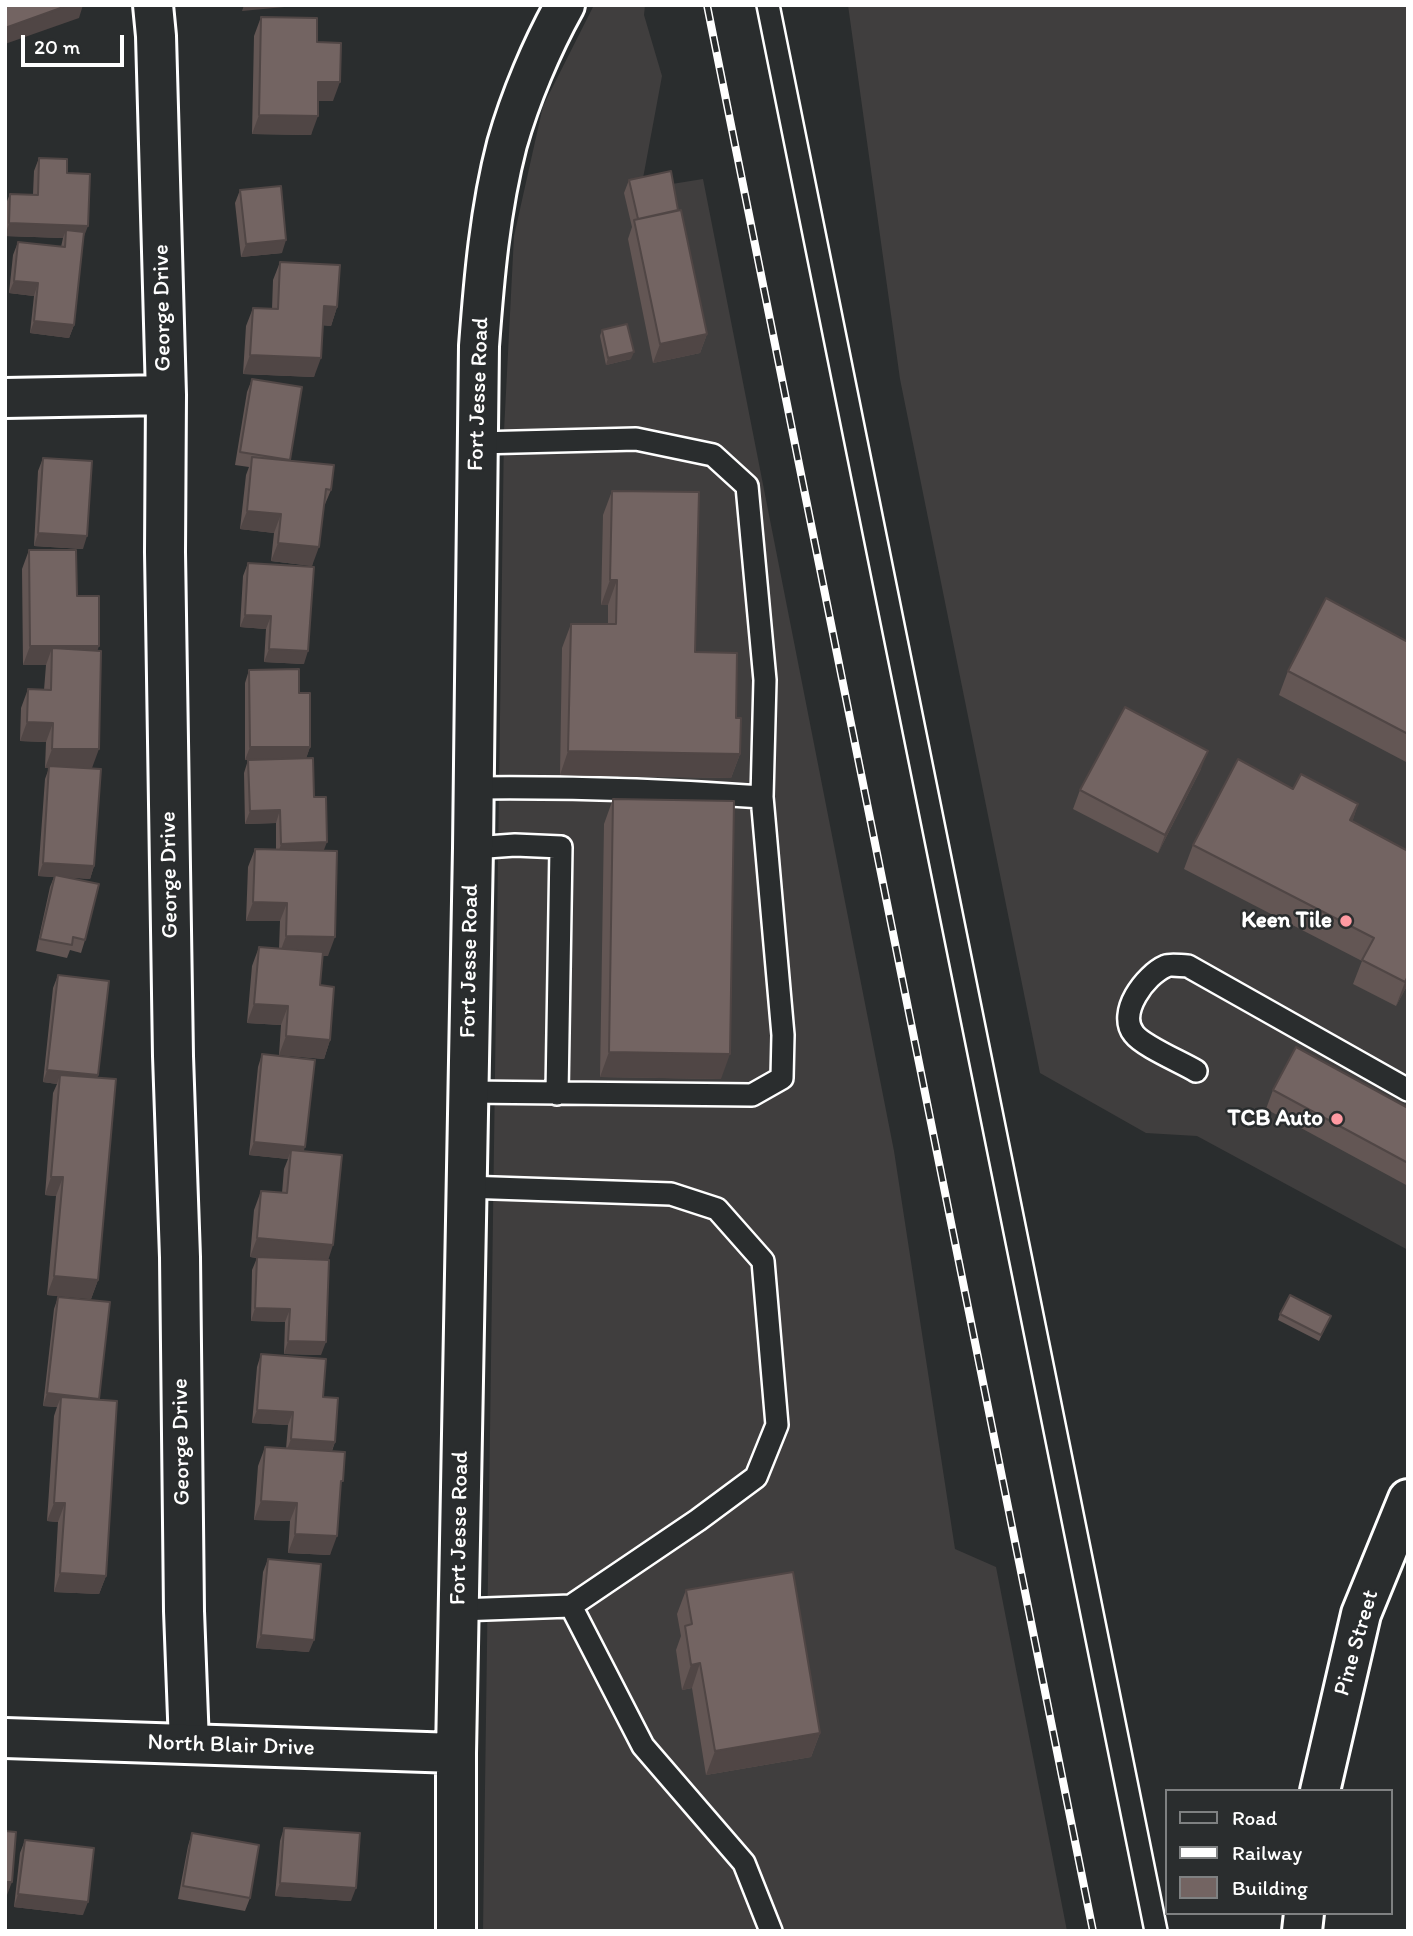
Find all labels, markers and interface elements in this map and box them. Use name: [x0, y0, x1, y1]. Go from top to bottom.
scale bar: [24, 21, 128, 65]
text: 20 m: [34, 34, 80, 59]
street label: George Drive: [148, 244, 178, 372]
street label: Fort Jesse Road: [463, 317, 495, 471]
street label: George Drive: [155, 811, 185, 939]
street label: Fort Jesse Road: [455, 884, 485, 1038]
place label: Keen Tile: [1241, 907, 1332, 935]
marker: Keen Tile: [1338, 913, 1354, 929]
place label: TCB Auto: [1228, 1105, 1323, 1133]
marker: TCB Auto: [1329, 1111, 1345, 1127]
street label: George Drive: [167, 1378, 197, 1506]
street label: Fort Jesse Road: [445, 1451, 475, 1605]
street label: Pine Street: [1329, 1587, 1385, 1699]
street label: North Blair Drive: [147, 1729, 315, 1763]
legend: [1164, 1789, 1392, 1915]
text: Road: [1232, 1805, 1277, 1830]
text: Railway: [1232, 1840, 1302, 1865]
text: Building: [1232, 1875, 1308, 1900]

